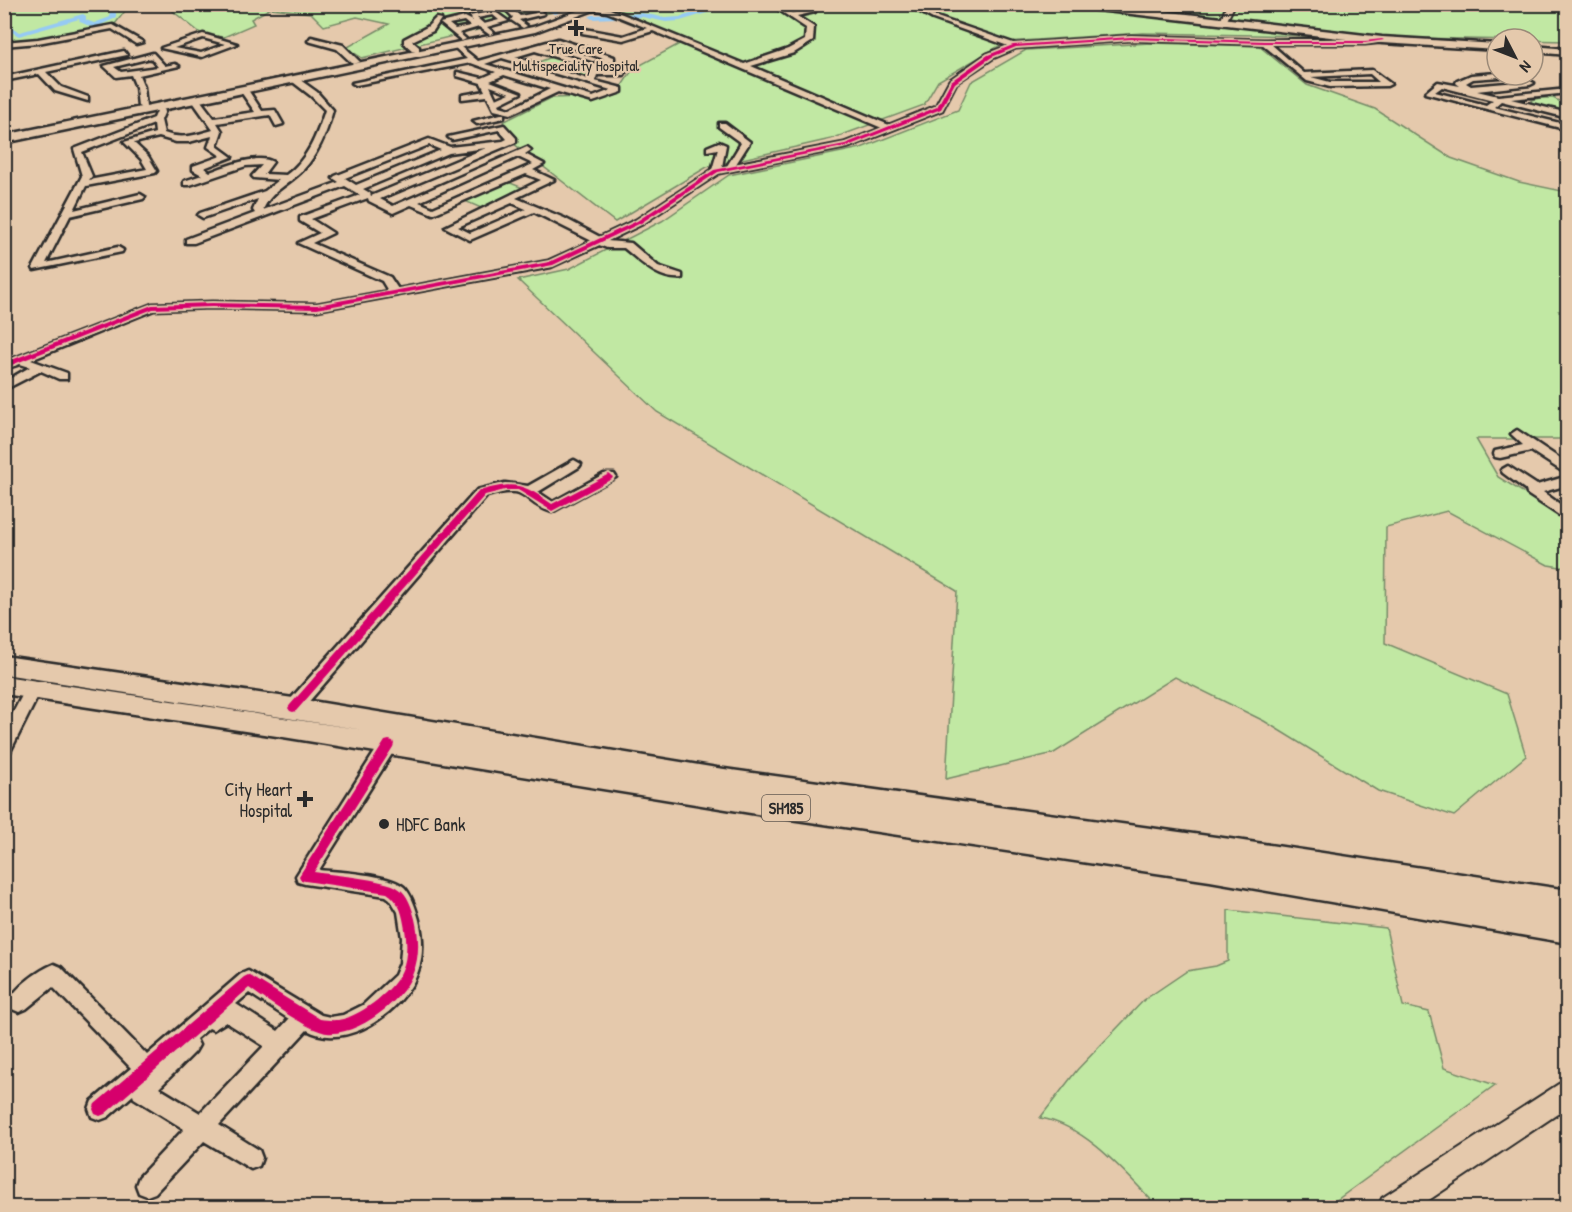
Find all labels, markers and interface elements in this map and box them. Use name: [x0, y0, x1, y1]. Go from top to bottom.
marker: True Care Multispeciality Hospital: [567, 19, 585, 37]
north arrow: [1485, 27, 1545, 87]
place label: True Care Multispeciality Hospital: [513, 38, 639, 76]
text: N: [1515, 57, 1537, 78]
place label: City Heart Hospital: [224, 777, 293, 823]
marker: City Heart Hospital: [296, 790, 314, 808]
road number: SH185: [762, 795, 810, 821]
place label: HDFC Bank: [396, 812, 466, 837]
marker: HDFC Bank: [377, 817, 391, 831]

